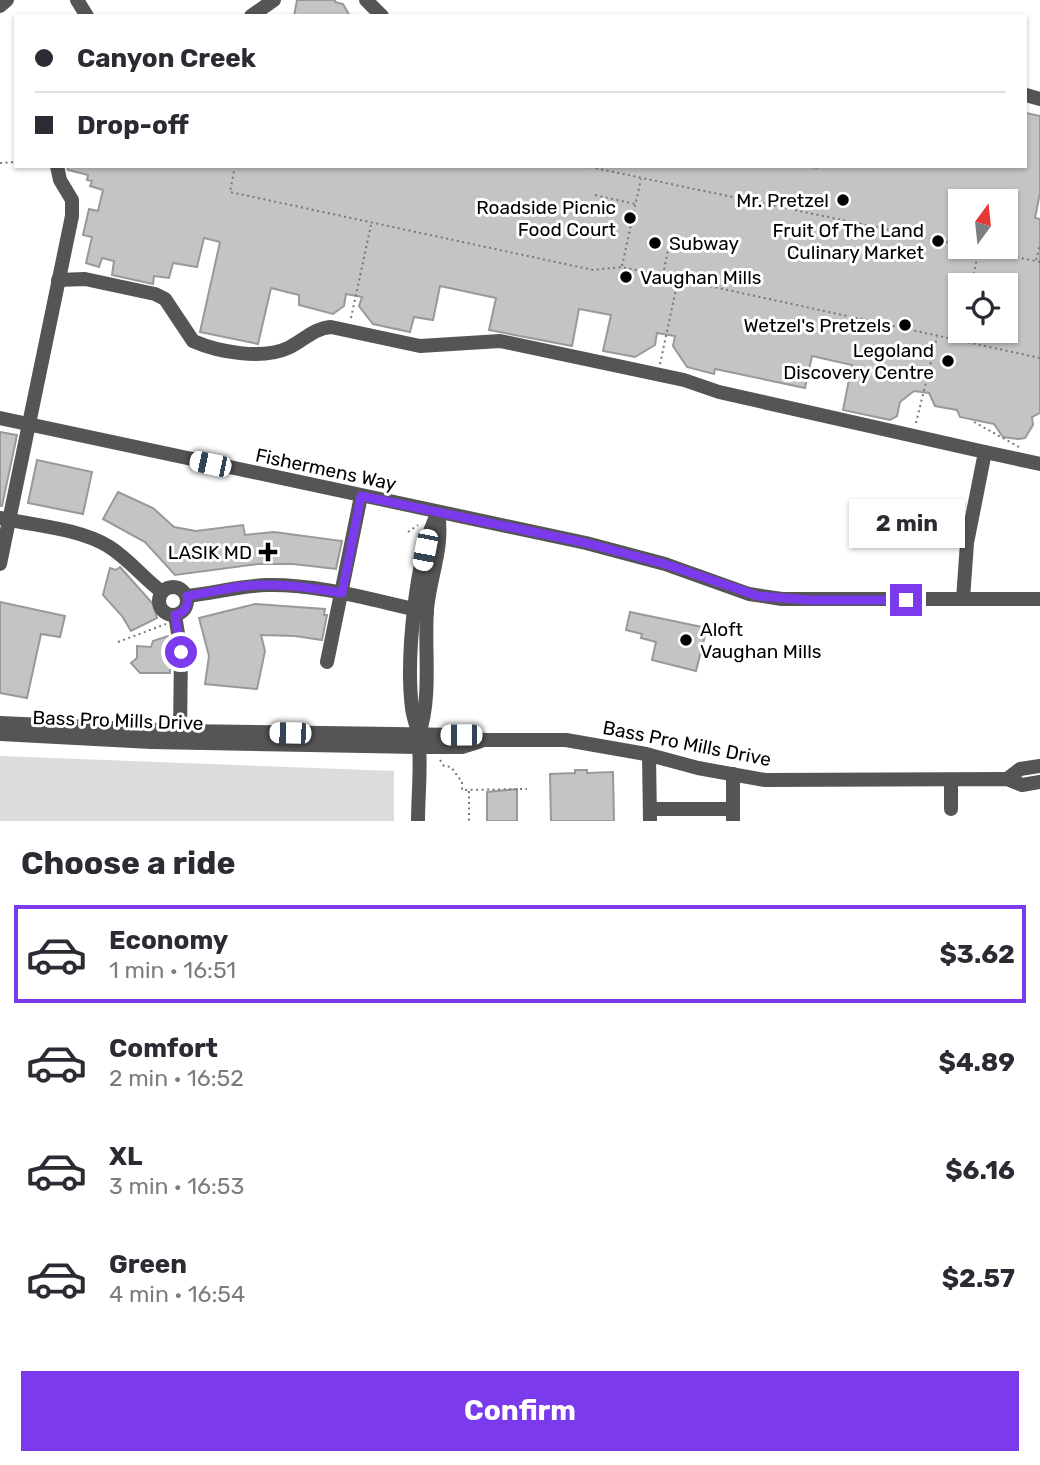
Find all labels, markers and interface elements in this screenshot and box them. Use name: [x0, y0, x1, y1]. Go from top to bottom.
text: Canyon Creek: [77, 43, 256, 74]
text: Drop-off: [77, 110, 189, 141]
place label: Mr. Pretzel: [736, 189, 829, 212]
north arrow: [948, 189, 1018, 259]
map controls: [948, 189, 1018, 343]
marker: Mr. Pretzel: [835, 192, 851, 208]
place label: Roadside Picnic Food Court: [476, 196, 617, 241]
marker: Roadside Picnic Food Court: [622, 210, 638, 226]
place label: Fruit Of The Land Culinary Market: [772, 219, 925, 264]
place label: Subway: [669, 232, 739, 255]
marker: Fruit Of The Land Culinary Market: [930, 233, 946, 249]
marker: Subway: [647, 235, 663, 251]
place label: Vaughan Mills: [640, 266, 761, 289]
marker: Vaughan Mills: [618, 269, 634, 285]
button: locate: [948, 273, 1018, 343]
place label: Wetzel's Pretzels: [744, 314, 891, 337]
marker: Wetzel's Pretzels: [897, 317, 913, 333]
place label: Legoland Discovery Centre: [783, 339, 934, 384]
marker: Legoland Discovery Centre: [940, 353, 956, 369]
street label: Fishermens Way: [253, 443, 398, 496]
car: [188, 449, 233, 479]
callout: 2 min: [848, 498, 964, 548]
text: 2 min: [876, 509, 938, 537]
car: [411, 527, 440, 573]
place label: LASIK MD: [168, 541, 252, 564]
marker: LASIK MD: [258, 542, 278, 562]
route end: [890, 584, 922, 616]
place label: Aloft Vaughan Mills: [700, 618, 821, 663]
marker: Aloft Vaughan Mills: [678, 632, 694, 648]
route start: [165, 636, 197, 668]
street label: Bass Pro Mills Drive: [32, 706, 204, 735]
street label: Bass Pro Mills Drive: [601, 716, 773, 771]
car: [269, 722, 312, 744]
car: [441, 725, 483, 746]
text: Choose a ride: [21, 844, 235, 882]
icon: car: [25, 923, 88, 986]
text: Economy: [109, 925, 228, 956]
text: $3.62: [939, 939, 1015, 970]
text: 1 min · 16:51: [109, 956, 236, 984]
icon: car: [25, 1031, 88, 1094]
text: Comfort: [109, 1033, 218, 1064]
text: $4.89: [939, 1047, 1015, 1078]
text: 2 min · 16:52: [109, 1064, 244, 1092]
icon: car: [25, 1139, 88, 1202]
text: XL: [109, 1141, 142, 1172]
text: $6.16: [945, 1155, 1015, 1186]
text: 3 min · 16:53: [109, 1172, 244, 1200]
icon: car: [25, 1247, 88, 1310]
text: Green: [109, 1249, 187, 1280]
text: $2.57: [942, 1263, 1015, 1294]
text: 4 min · 16:54: [109, 1280, 245, 1308]
button: Confirm: [21, 1371, 1019, 1451]

